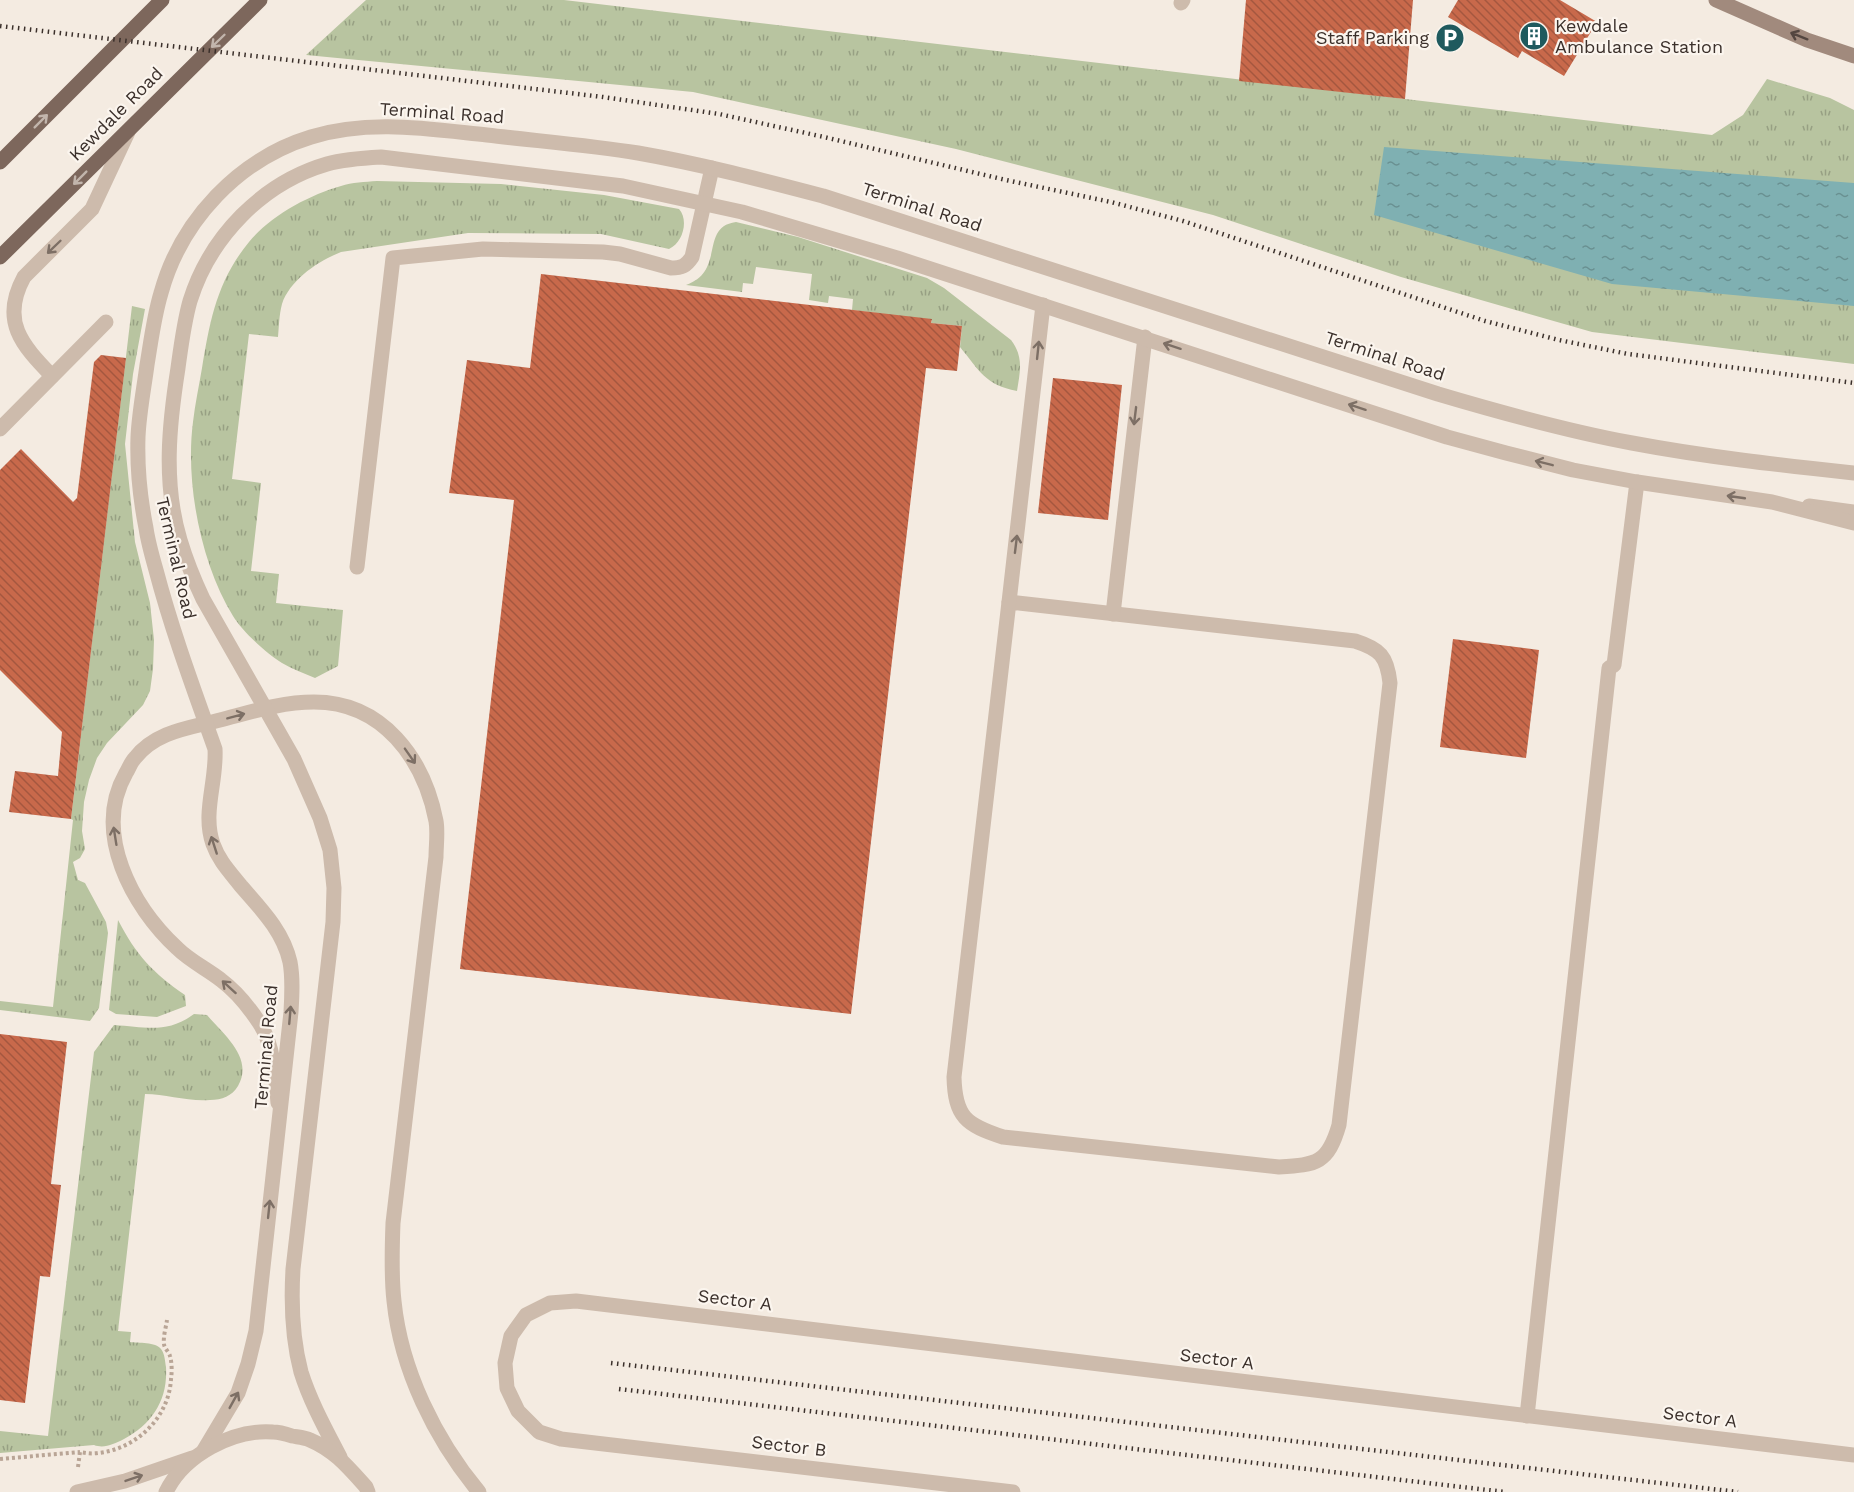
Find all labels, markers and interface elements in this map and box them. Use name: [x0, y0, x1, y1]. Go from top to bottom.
place label: Kewdale Ambulance Station: [1555, 15, 1723, 57]
building icon: Kewdale Ambulance Station: [1518, 20, 1550, 52]
parking icon: Staff Parking: [1434, 22, 1466, 54]
place label: Staff Parking: [1316, 27, 1429, 48]
one-way arrow: [1790, 30, 1809, 41]
one-way arrow: [211, 33, 226, 48]
street label: Kewdale Road: [65, 63, 167, 165]
street label: Terminal Road: [379, 98, 505, 127]
one-way arrow: [34, 114, 49, 128]
one-way arrow: [72, 170, 87, 185]
street label: Terminal Road: [860, 177, 985, 236]
one-way arrow: [46, 240, 61, 255]
street label: Terminal Road: [1323, 326, 1448, 385]
one-way arrow: [1033, 340, 1044, 360]
one-way arrow: [1163, 340, 1182, 351]
one-way arrow: [1348, 400, 1367, 411]
one-way arrow: [1130, 406, 1141, 426]
one-way arrow: [1534, 456, 1553, 468]
one-way arrow: [1726, 491, 1746, 502]
street label: Terminal Road: [152, 495, 201, 621]
one-way arrow: [1010, 534, 1021, 554]
one-way arrow: [226, 710, 245, 721]
one-way arrow: [404, 747, 417, 763]
one-way arrow: [109, 827, 120, 847]
one-way arrow: [208, 836, 219, 855]
one-way arrow: [221, 980, 236, 994]
street label: Terminal Road: [250, 984, 281, 1110]
one-way arrow: [285, 1006, 296, 1026]
one-way arrow: [264, 1200, 275, 1220]
street label: Sector A: [697, 1285, 773, 1314]
street label: Sector A: [1179, 1344, 1255, 1373]
one-way arrow: [228, 1392, 240, 1409]
street label: Sector A: [1662, 1402, 1738, 1431]
street label: Sector B: [750, 1431, 828, 1461]
one-way arrow: [124, 1472, 143, 1483]

